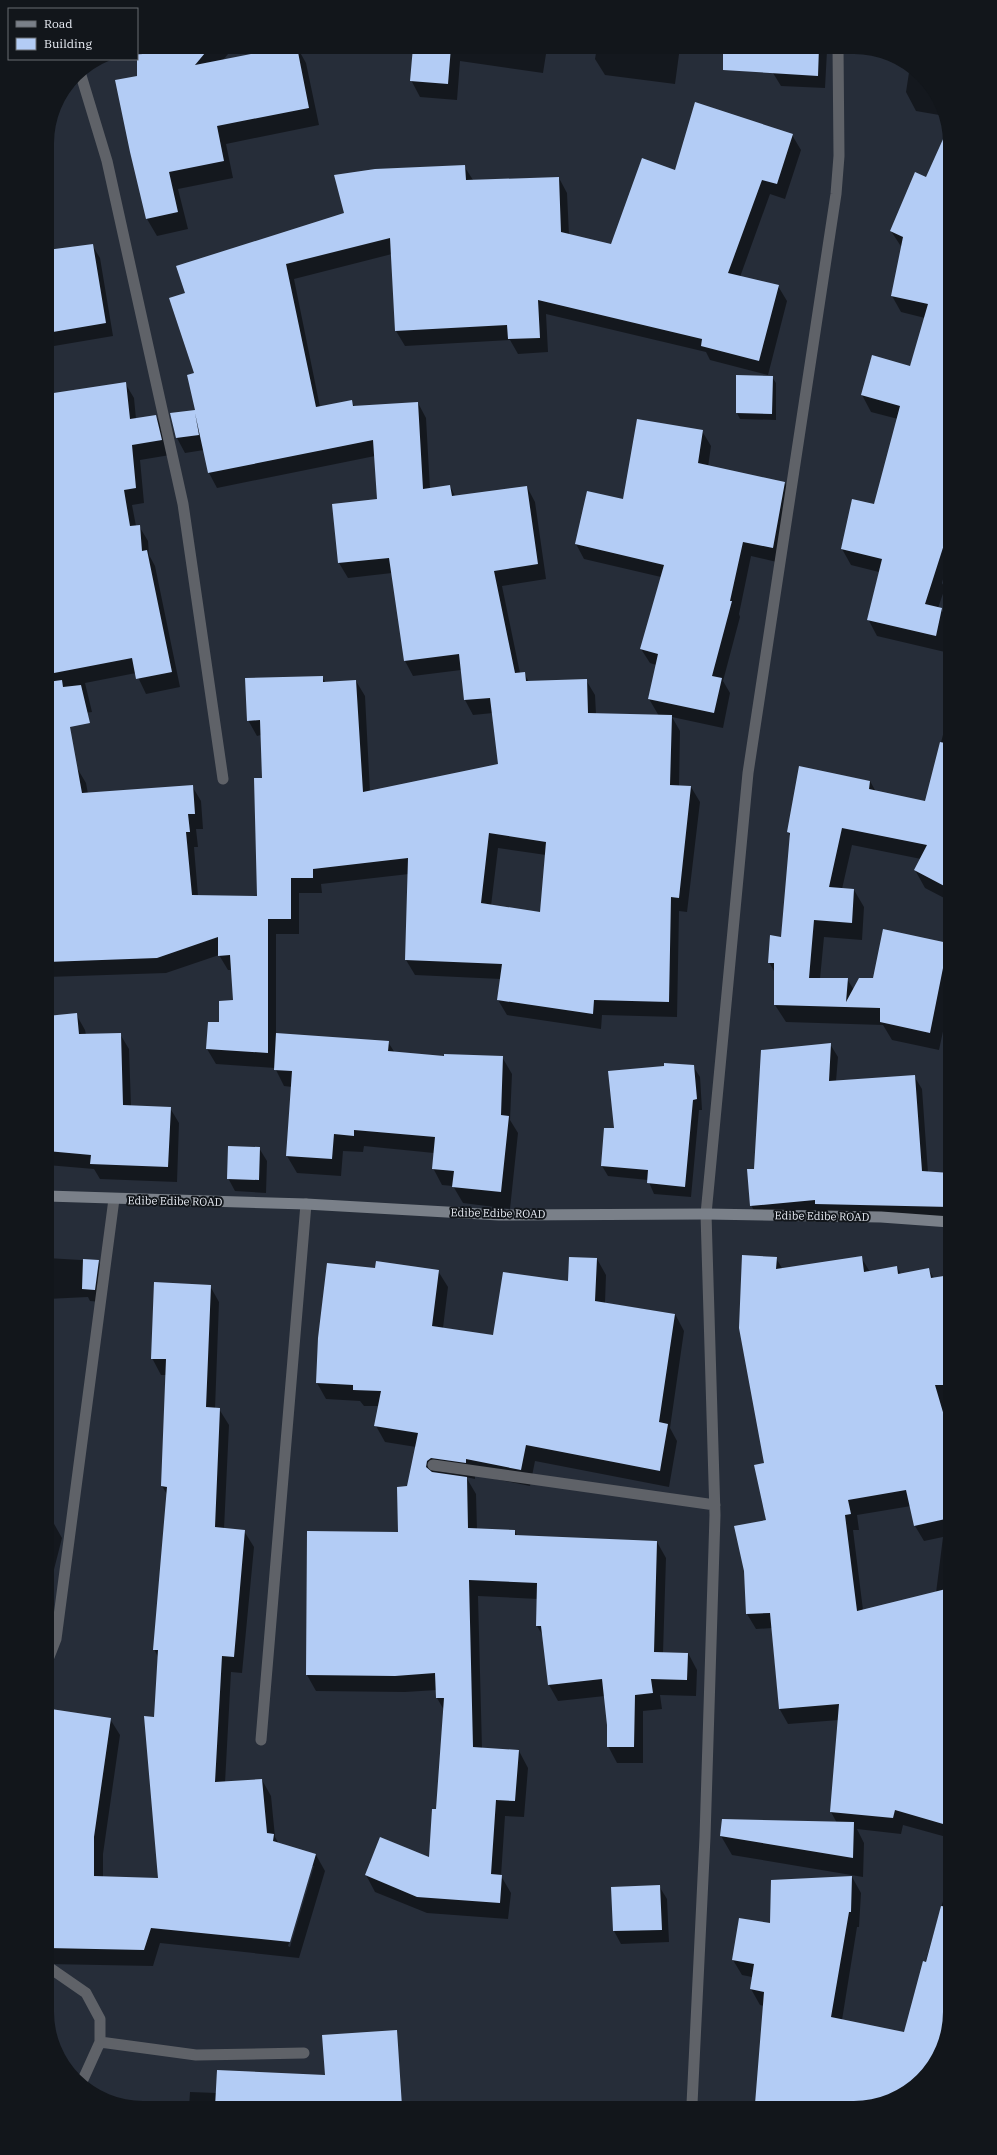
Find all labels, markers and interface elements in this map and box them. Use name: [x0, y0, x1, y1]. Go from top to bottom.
legend: [8, 8, 138, 60]
text: Road: [44, 16, 73, 31]
text: Building: [44, 36, 92, 51]
street label: Edibe Edibe ROAD: [128, 1193, 223, 1209]
street label: Edibe Edibe ROAD: [451, 1205, 546, 1221]
street label: Edibe Edibe ROAD: [775, 1208, 870, 1224]

